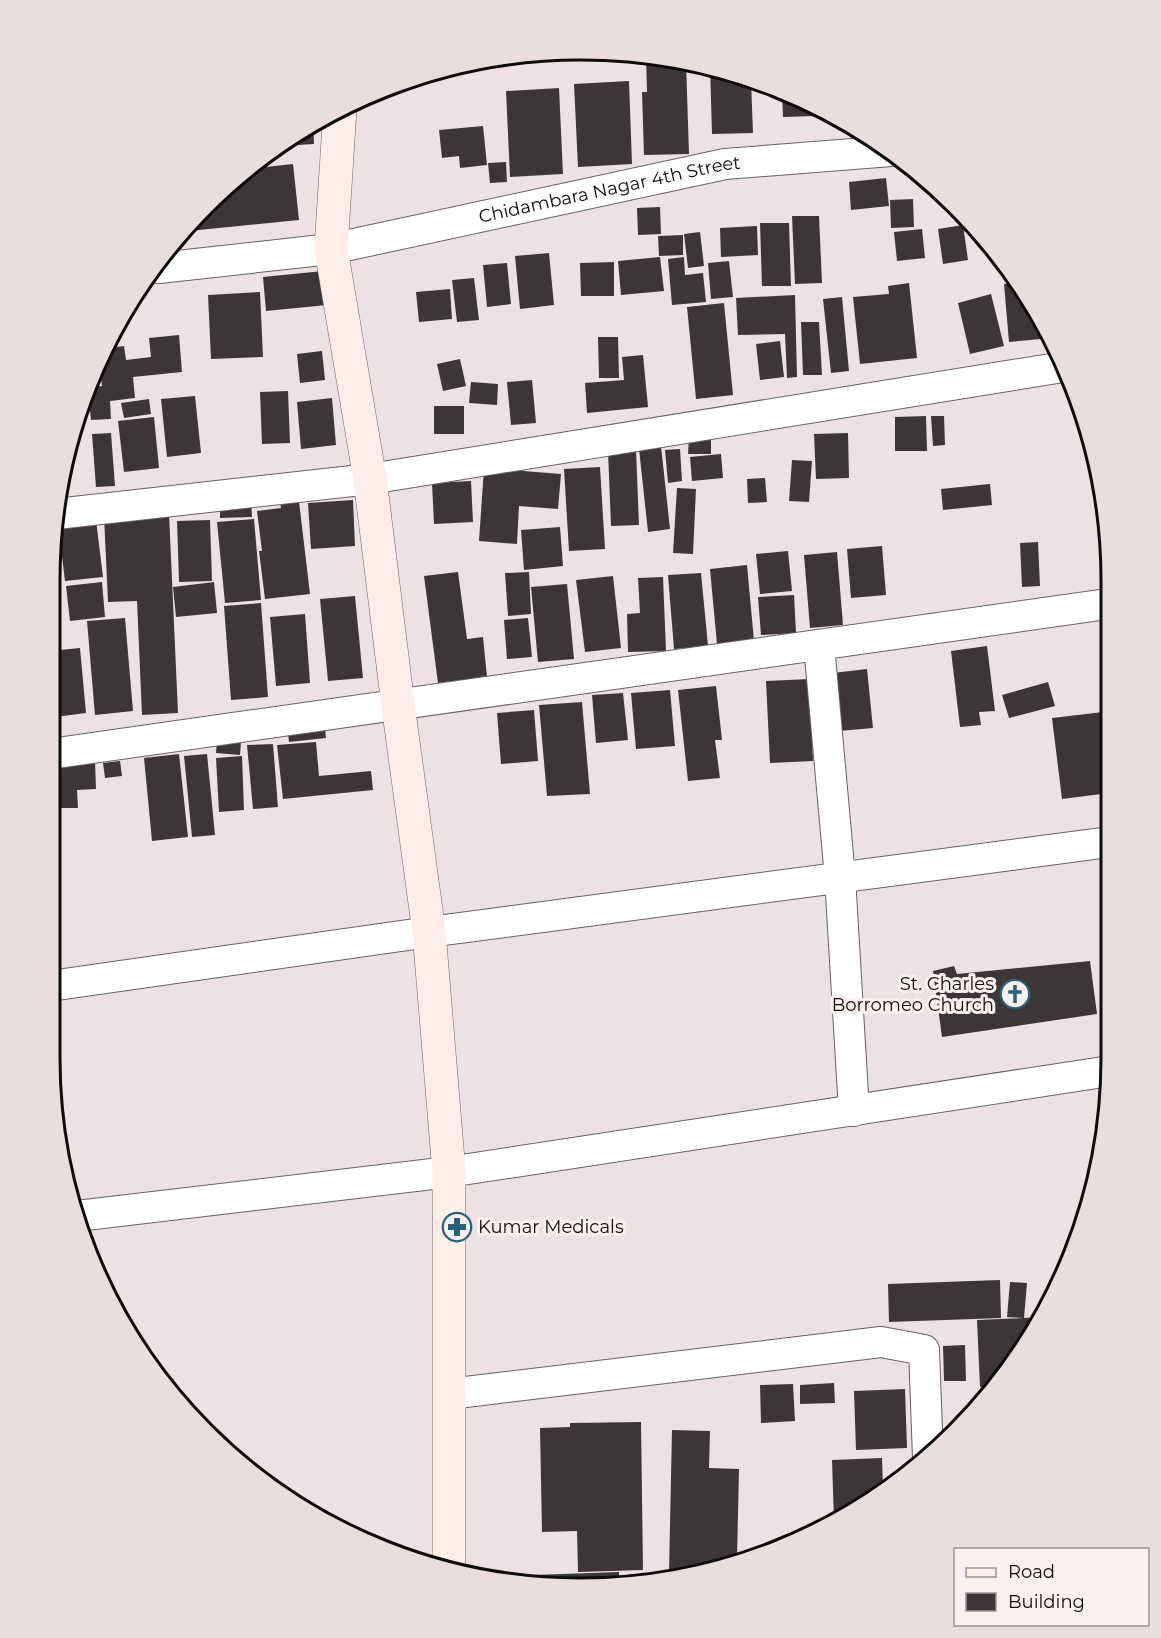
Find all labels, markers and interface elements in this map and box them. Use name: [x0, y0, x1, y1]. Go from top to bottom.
street label: Chidambara Nagar 4th Street: [477, 152, 741, 228]
place label: St. Charles Borromeo Church: [832, 973, 994, 1016]
church icon: St. Charles Borromeo Church: [999, 978, 1031, 1010]
pharmacy icon: Kumar Medicals: [441, 1211, 473, 1243]
place label: Kumar Medicals: [478, 1216, 624, 1238]
legend: [954, 1548, 1149, 1626]
text: Road: [1008, 1561, 1055, 1583]
text: Building: [1008, 1591, 1085, 1613]

